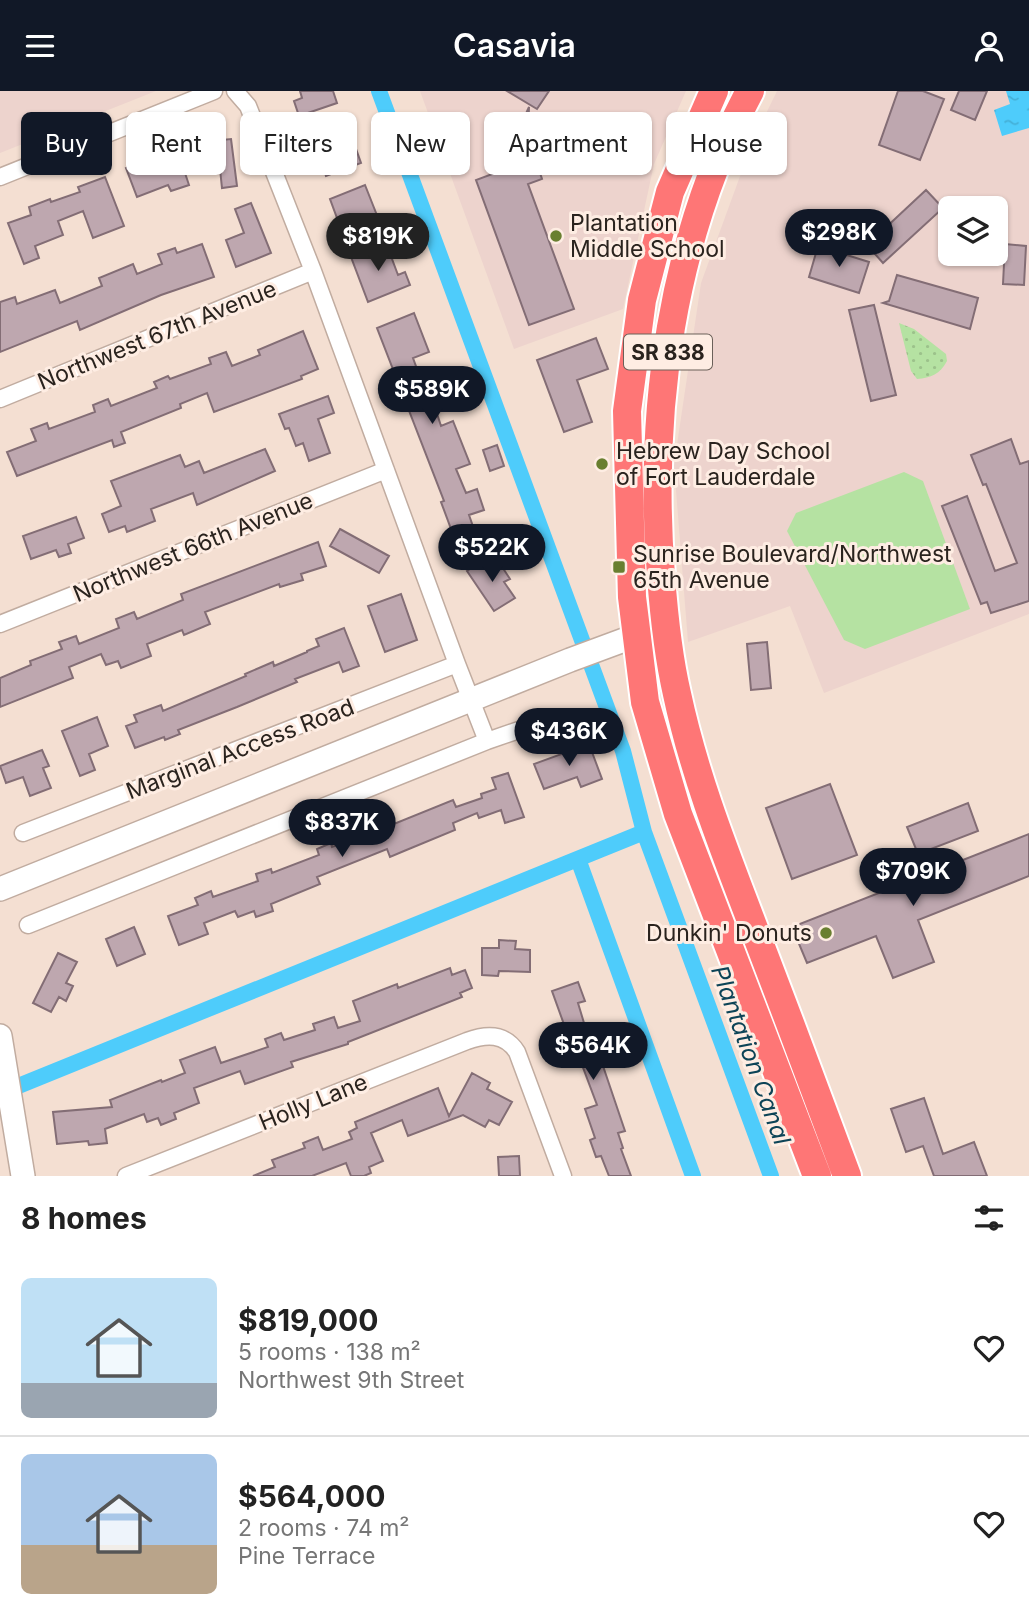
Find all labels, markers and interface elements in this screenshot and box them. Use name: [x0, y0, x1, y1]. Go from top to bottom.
text: Casavia: [453, 26, 576, 65]
icon: menu: [21, 27, 59, 65]
icon: person: [970, 27, 1008, 65]
chip: Buy: [21, 112, 112, 175]
chip: Rent: [126, 112, 226, 175]
chip: Filters: [240, 112, 357, 175]
chip: New: [371, 112, 470, 175]
chip: Apartment: [484, 112, 652, 175]
chip: House: [666, 112, 787, 175]
map controls: [938, 196, 1008, 266]
button: layers: [938, 196, 1008, 266]
place label: Plantation Middle School: [570, 209, 725, 263]
pin: $298K: [790, 209, 888, 269]
pin: $819K: [329, 213, 427, 273]
text: $298K: [801, 218, 877, 246]
text: $819K: [342, 222, 414, 250]
marker: Plantation Middle School: [548, 228, 564, 244]
street label: Northwest 67th Avenue: [34, 274, 280, 396]
road number: SR 838: [624, 335, 712, 369]
pin: $589K: [383, 367, 481, 426]
text: $589K: [394, 375, 470, 403]
place label: Hebrew Day School of Fort Lauderdale: [616, 437, 830, 491]
marker: Hebrew Day School of Fort Lauderdale: [594, 456, 610, 472]
street label: Northwest 66th Avenue: [69, 486, 317, 608]
pin: $522K: [443, 525, 541, 584]
text: $522K: [454, 533, 530, 561]
place label: Sunrise Boulevard/Northwest 65th Avenue: [633, 540, 952, 594]
marker: Sunrise Boulevard/Northwest 65th Avenue: [611, 559, 627, 575]
street label: Marginal Access Road: [122, 693, 358, 805]
pin: $436K: [520, 709, 618, 768]
text: $436K: [531, 717, 607, 745]
pin: $837K: [293, 799, 391, 859]
text: $837K: [305, 808, 379, 836]
pin: $709K: [864, 849, 962, 908]
text: $709K: [875, 857, 951, 885]
place label: Dunkin' Donuts: [646, 919, 812, 947]
marker: Dunkin' Donuts: [818, 925, 834, 941]
water label: Plantation Canal: [705, 961, 797, 1149]
pin: $564K: [544, 1023, 642, 1082]
text: $564K: [555, 1031, 631, 1059]
street label: Holly Lane: [255, 1068, 371, 1136]
icon: filters: [970, 1199, 1008, 1237]
text: 8 homes: [21, 1200, 147, 1236]
text: $819,000: [238, 1302, 379, 1338]
icon: home: [77, 1306, 161, 1390]
icon: heart: [970, 1329, 1008, 1367]
text: 5 rooms · 138 m²: [238, 1338, 421, 1366]
text: Northwest 9th Street: [238, 1366, 464, 1394]
text: $564,000: [238, 1478, 385, 1514]
icon: home: [77, 1482, 161, 1566]
icon: heart: [970, 1505, 1008, 1543]
text: 2 rooms · 74 m²: [238, 1514, 410, 1542]
text: Pine Terrace: [238, 1542, 375, 1570]

